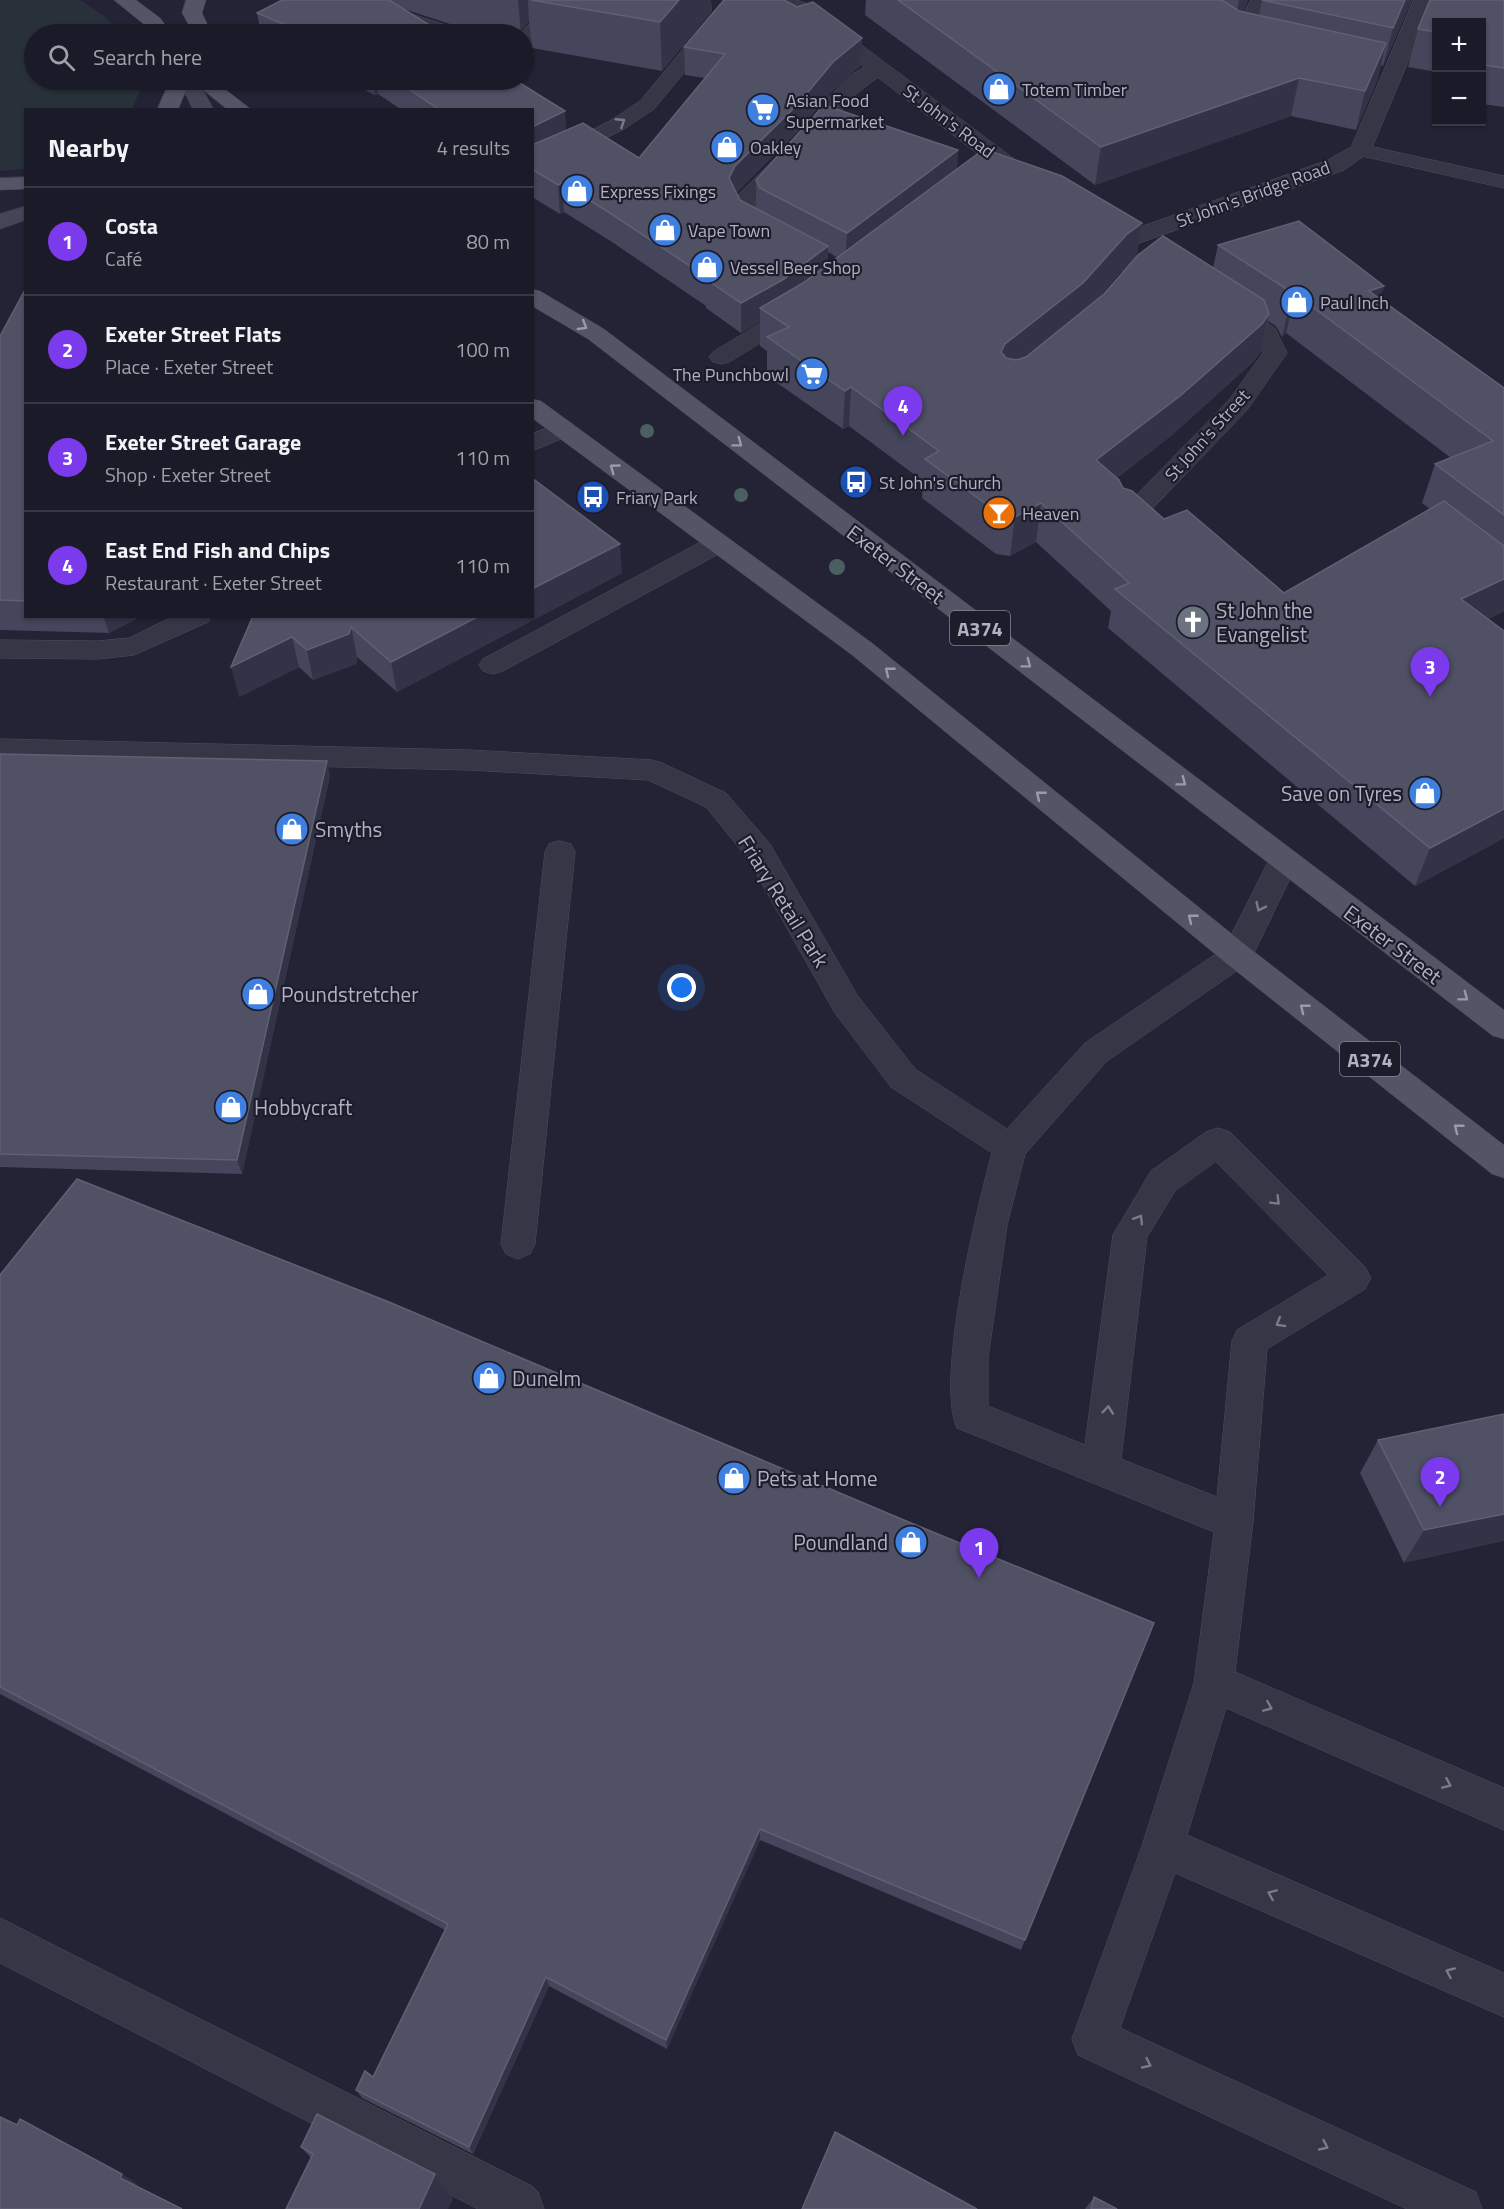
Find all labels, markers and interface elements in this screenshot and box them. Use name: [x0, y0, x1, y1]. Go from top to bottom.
map controls: [1432, 18, 1486, 126]
button: +: [1432, 18, 1486, 72]
search box: [24, 24, 534, 90]
text: Search here: [93, 40, 202, 74]
icon: search: [45, 41, 78, 74]
shop icon: Totem Timber: [981, 71, 1017, 107]
button: −: [1432, 72, 1486, 126]
place label: Totem Timber: [1022, 76, 1127, 103]
street label: St John's Road: [898, 78, 1000, 164]
place label: Asian Food Supermarket: [786, 87, 885, 135]
supermarket icon: Asian Food Supermarket: [745, 92, 781, 128]
one-way arrow: [615, 118, 626, 129]
text: Nearby: [48, 128, 129, 167]
shop icon: Oakley: [709, 129, 745, 165]
text: 4 results: [437, 132, 510, 163]
place label: Oakley: [750, 134, 802, 161]
street label: St John's Bridge Road: [1172, 154, 1334, 234]
shop icon: Express Fixings: [559, 173, 595, 209]
place label: Express Fixings: [600, 178, 716, 205]
text: Costa: [105, 209, 158, 243]
shop icon: Vape Town: [647, 212, 683, 248]
place label: Vape Town: [688, 217, 770, 244]
text: 1: [62, 226, 73, 257]
text: 80 m: [466, 226, 510, 257]
text: Café: [105, 243, 142, 274]
shop icon: Vessel Beer Shop: [689, 249, 725, 285]
place label: Vessel Beer Shop: [730, 254, 861, 281]
shop icon: Paul Inch: [1279, 284, 1315, 320]
place label: Paul Inch: [1320, 289, 1389, 316]
text: Exeter Street Flats: [105, 317, 281, 351]
one-way arrow: [577, 319, 587, 330]
text: 2: [62, 334, 73, 365]
text: 100 m: [455, 334, 510, 365]
text: Place · Exeter Street: [105, 351, 273, 382]
supermarket icon: The Punchbowl: [794, 356, 830, 392]
place label: The Punchbowl: [673, 361, 789, 388]
street label: St John's Street: [1158, 382, 1256, 487]
pin: 4: [884, 386, 922, 436]
text: Exeter Street Garage: [105, 425, 301, 459]
one-way arrow: [732, 436, 743, 447]
text: 3: [62, 442, 73, 473]
text: 110 m: [455, 442, 510, 473]
text: Shop · Exeter Street: [105, 459, 271, 490]
bus stop icon: St John's Church: [838, 464, 874, 500]
one-way arrow: [610, 465, 621, 476]
place label: St John's Church: [879, 469, 1001, 496]
bus stop icon: Friary Park: [575, 479, 611, 515]
place label: Friary Park: [616, 484, 698, 511]
bar icon: Heaven: [981, 495, 1017, 531]
place label: Heaven: [1022, 500, 1079, 527]
street label: Exeter Street: [840, 516, 952, 612]
text: East End Fish and Chips: [105, 533, 330, 567]
text: 4: [62, 550, 73, 581]
text: 110 m: [455, 550, 510, 581]
text: Restaurant · Exeter Street: [105, 567, 322, 598]
place label: St John the Evangelist: [1216, 594, 1313, 650]
church icon: St John the Evangelist: [1175, 604, 1211, 640]
road number: A374: [950, 611, 1010, 645]
pin: 3: [1410, 648, 1450, 697]
one-way arrow: [1020, 656, 1031, 667]
one-way arrow: [885, 668, 896, 679]
one-way arrow: [1175, 774, 1186, 785]
shop icon: Save on Tyres: [1407, 775, 1443, 811]
place label: Save on Tyres: [1281, 777, 1402, 809]
one-way arrow: [1036, 791, 1047, 802]
shop icon: Smyths: [274, 811, 310, 847]
place label: Smyths: [315, 813, 382, 845]
street label: Friary Retail Park: [731, 829, 837, 973]
street label: Exeter Street: [1337, 896, 1449, 992]
one-way arrow: [1256, 901, 1268, 912]
one-way arrow: [1187, 914, 1198, 925]
your location: [667, 973, 696, 1002]
shop icon: Poundstretcher: [240, 976, 276, 1012]
place label: Poundstretcher: [281, 978, 418, 1010]
one-way arrow: [1457, 990, 1468, 1001]
one-way arrow: [1300, 1004, 1311, 1015]
road number: A374: [1340, 1042, 1400, 1076]
shop icon: Hobbycraft: [213, 1089, 249, 1125]
place label: Hobbycraft: [254, 1091, 353, 1123]
one-way arrow: [1454, 1124, 1465, 1135]
one-way arrow: [1269, 1193, 1280, 1204]
one-way arrow: [1132, 1215, 1144, 1225]
one-way arrow: [1276, 1315, 1286, 1327]
shop icon: Dunelm: [471, 1360, 507, 1396]
place label: Dunelm: [512, 1362, 581, 1394]
one-way arrow: [1102, 1406, 1114, 1415]
pin: 2: [1420, 1458, 1460, 1507]
shop icon: Pets at Home: [716, 1460, 752, 1496]
place label: Pets at Home: [757, 1462, 878, 1494]
shop icon: Poundland: [893, 1524, 929, 1560]
place label: Poundland: [793, 1526, 888, 1558]
pin: 1: [960, 1528, 998, 1578]
one-way arrow: [1261, 1699, 1272, 1711]
one-way arrow: [1440, 1777, 1451, 1789]
one-way arrow: [1267, 1889, 1278, 1901]
one-way arrow: [1446, 1967, 1457, 1979]
one-way arrow: [1140, 2056, 1151, 2068]
one-way arrow: [1317, 2139, 1328, 2151]

